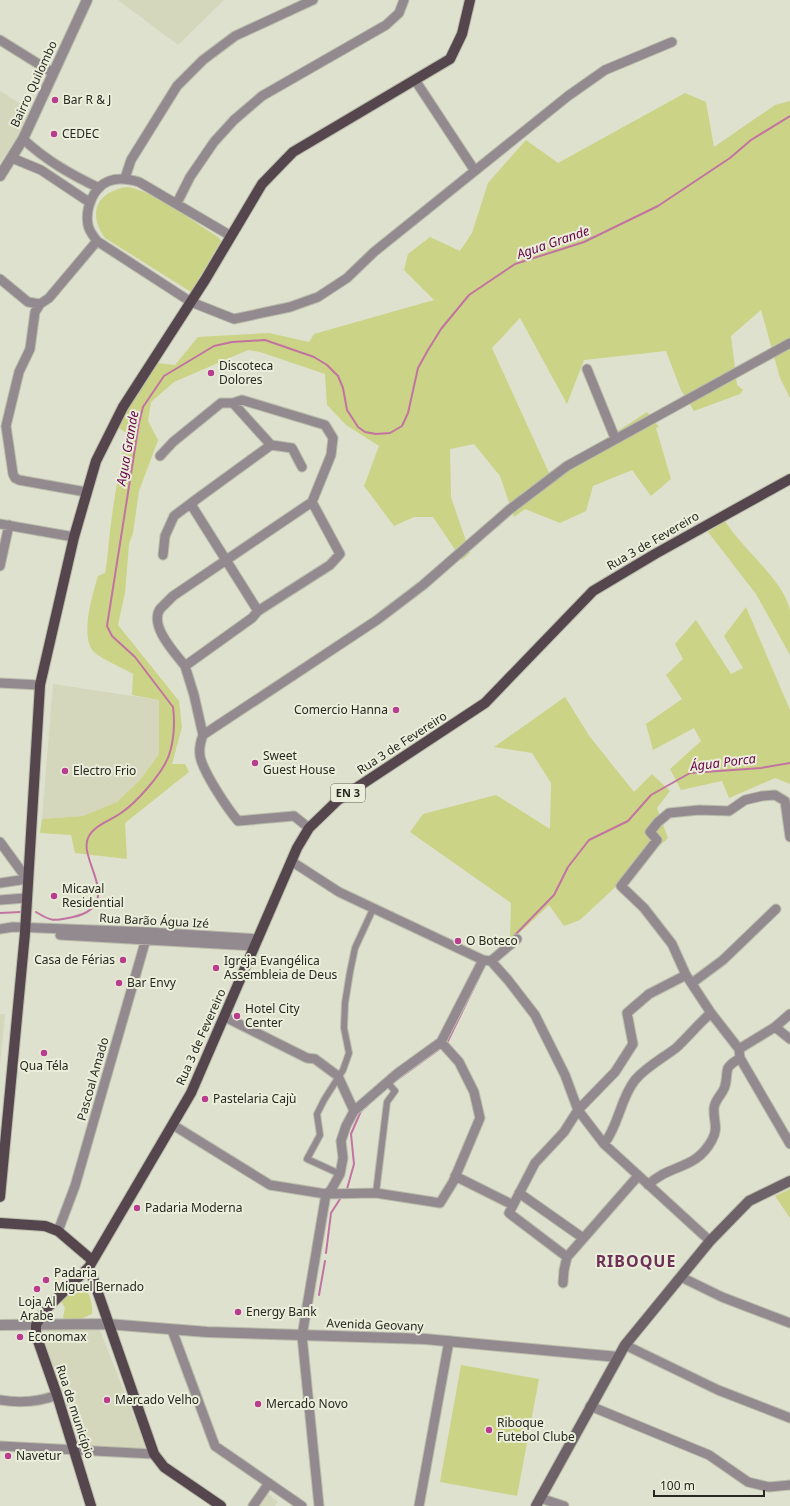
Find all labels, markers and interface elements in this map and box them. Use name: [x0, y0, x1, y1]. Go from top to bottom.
street label: Bairro Quilombo: [6, 38, 61, 130]
place label: Bar R & J: [63, 91, 111, 108]
marker: Bar R & J: [50, 95, 60, 105]
place label: CEDEC: [62, 125, 100, 142]
marker: CEDEC: [49, 129, 59, 139]
water label: Agua Grande: [513, 221, 592, 263]
place label: Discoteca Dolores: [219, 357, 273, 388]
marker: Discoteca Dolores: [206, 368, 216, 378]
water label: Agua Grande: [111, 409, 143, 488]
street label: Rua 3 de Fevereiro: [603, 507, 702, 574]
place label: Comercio Hanna: [294, 701, 388, 718]
marker: Comercio Hanna: [391, 705, 401, 715]
street label: Rua 3 de Fevereiro: [353, 707, 450, 778]
place label: Sweet Guest House: [263, 747, 335, 778]
water label: Água Porca: [688, 749, 757, 775]
marker: Sweet Guest House: [250, 758, 260, 768]
place label: Electro Frio: [73, 762, 136, 779]
marker: Electro Frio: [60, 766, 70, 776]
road number: EN 3: [331, 784, 365, 802]
place label: Micaval Residential: [62, 880, 124, 911]
marker: Micaval Residential: [49, 891, 59, 901]
street label: Rua Barão Água Izé: [99, 909, 210, 932]
place label: O Boteco: [466, 932, 518, 949]
marker: O Boteco: [453, 936, 463, 946]
place label: Casa de Férias: [34, 951, 115, 968]
place label: Igreja Evangélica Assembleia de Deus: [224, 952, 338, 983]
marker: Casa de Férias: [118, 955, 128, 965]
marker: Igreja Evangélica Assembleia de Deus: [211, 963, 221, 973]
place label: Bar Envy: [127, 974, 177, 991]
marker: Bar Envy: [114, 978, 124, 988]
street label: Rua 3 de Fevereiro: [172, 986, 229, 1088]
place label: Hotel City Center: [245, 1000, 300, 1031]
marker: Hotel City Center: [232, 1011, 242, 1021]
street label: Pascoal Amado: [73, 1035, 113, 1123]
marker: Qua Téla: [39, 1048, 49, 1058]
place label: Qua Téla: [19, 1057, 69, 1074]
place label: Pastelaria Cajù: [213, 1090, 296, 1107]
marker: Pastelaria Cajù: [200, 1094, 210, 1104]
place label: Padaria Moderna: [145, 1199, 242, 1216]
marker: Padaria Moderna: [132, 1203, 142, 1213]
district label: RIBOQUE: [596, 1250, 676, 1272]
place label: Padaria Miguel Bernado: [54, 1264, 144, 1295]
marker: Padaria Miguel Bernado: [41, 1275, 51, 1285]
marker: Loja Al Arabe: [32, 1284, 42, 1294]
place label: Loja Al Arabe: [18, 1293, 56, 1324]
place label: Energy Bank: [246, 1303, 317, 1320]
marker: Energy Bank: [233, 1307, 243, 1317]
street label: Avenida Geovany: [326, 1314, 425, 1335]
place label: Economax: [28, 1328, 87, 1345]
marker: Economax: [15, 1332, 25, 1342]
street label: Rua de município: [52, 1363, 99, 1461]
place label: Mercado Velho: [115, 1391, 199, 1408]
marker: Mercado Velho: [102, 1395, 112, 1405]
place label: Mercado Novo: [266, 1395, 348, 1412]
marker: Mercado Novo: [253, 1399, 263, 1409]
place label: Riboque Futebol Clube: [497, 1414, 575, 1445]
marker: Riboque Futebol Clube: [484, 1425, 494, 1435]
place label: Navetur: [16, 1447, 61, 1464]
marker: Navetur: [3, 1451, 13, 1461]
scale bar: [654, 1472, 764, 1498]
text: 100 m: [660, 1477, 695, 1494]

